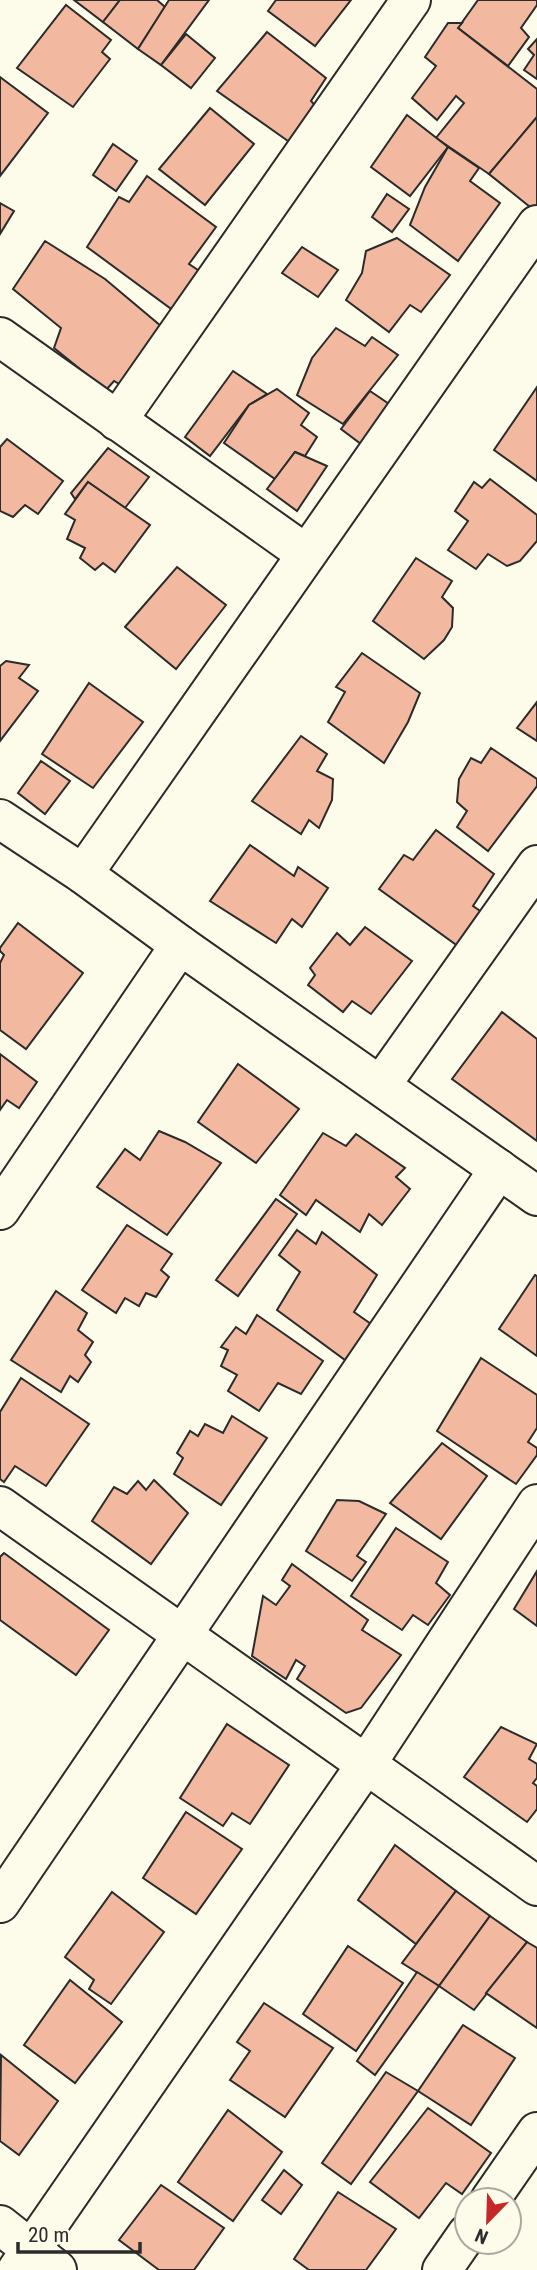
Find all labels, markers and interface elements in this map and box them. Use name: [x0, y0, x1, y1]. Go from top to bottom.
north arrow: [453, 2186, 523, 2256]
scale bar: [18, 2210, 140, 2254]
text: 20 m: [28, 2223, 69, 2247]
text: N: [472, 2223, 491, 2249]

